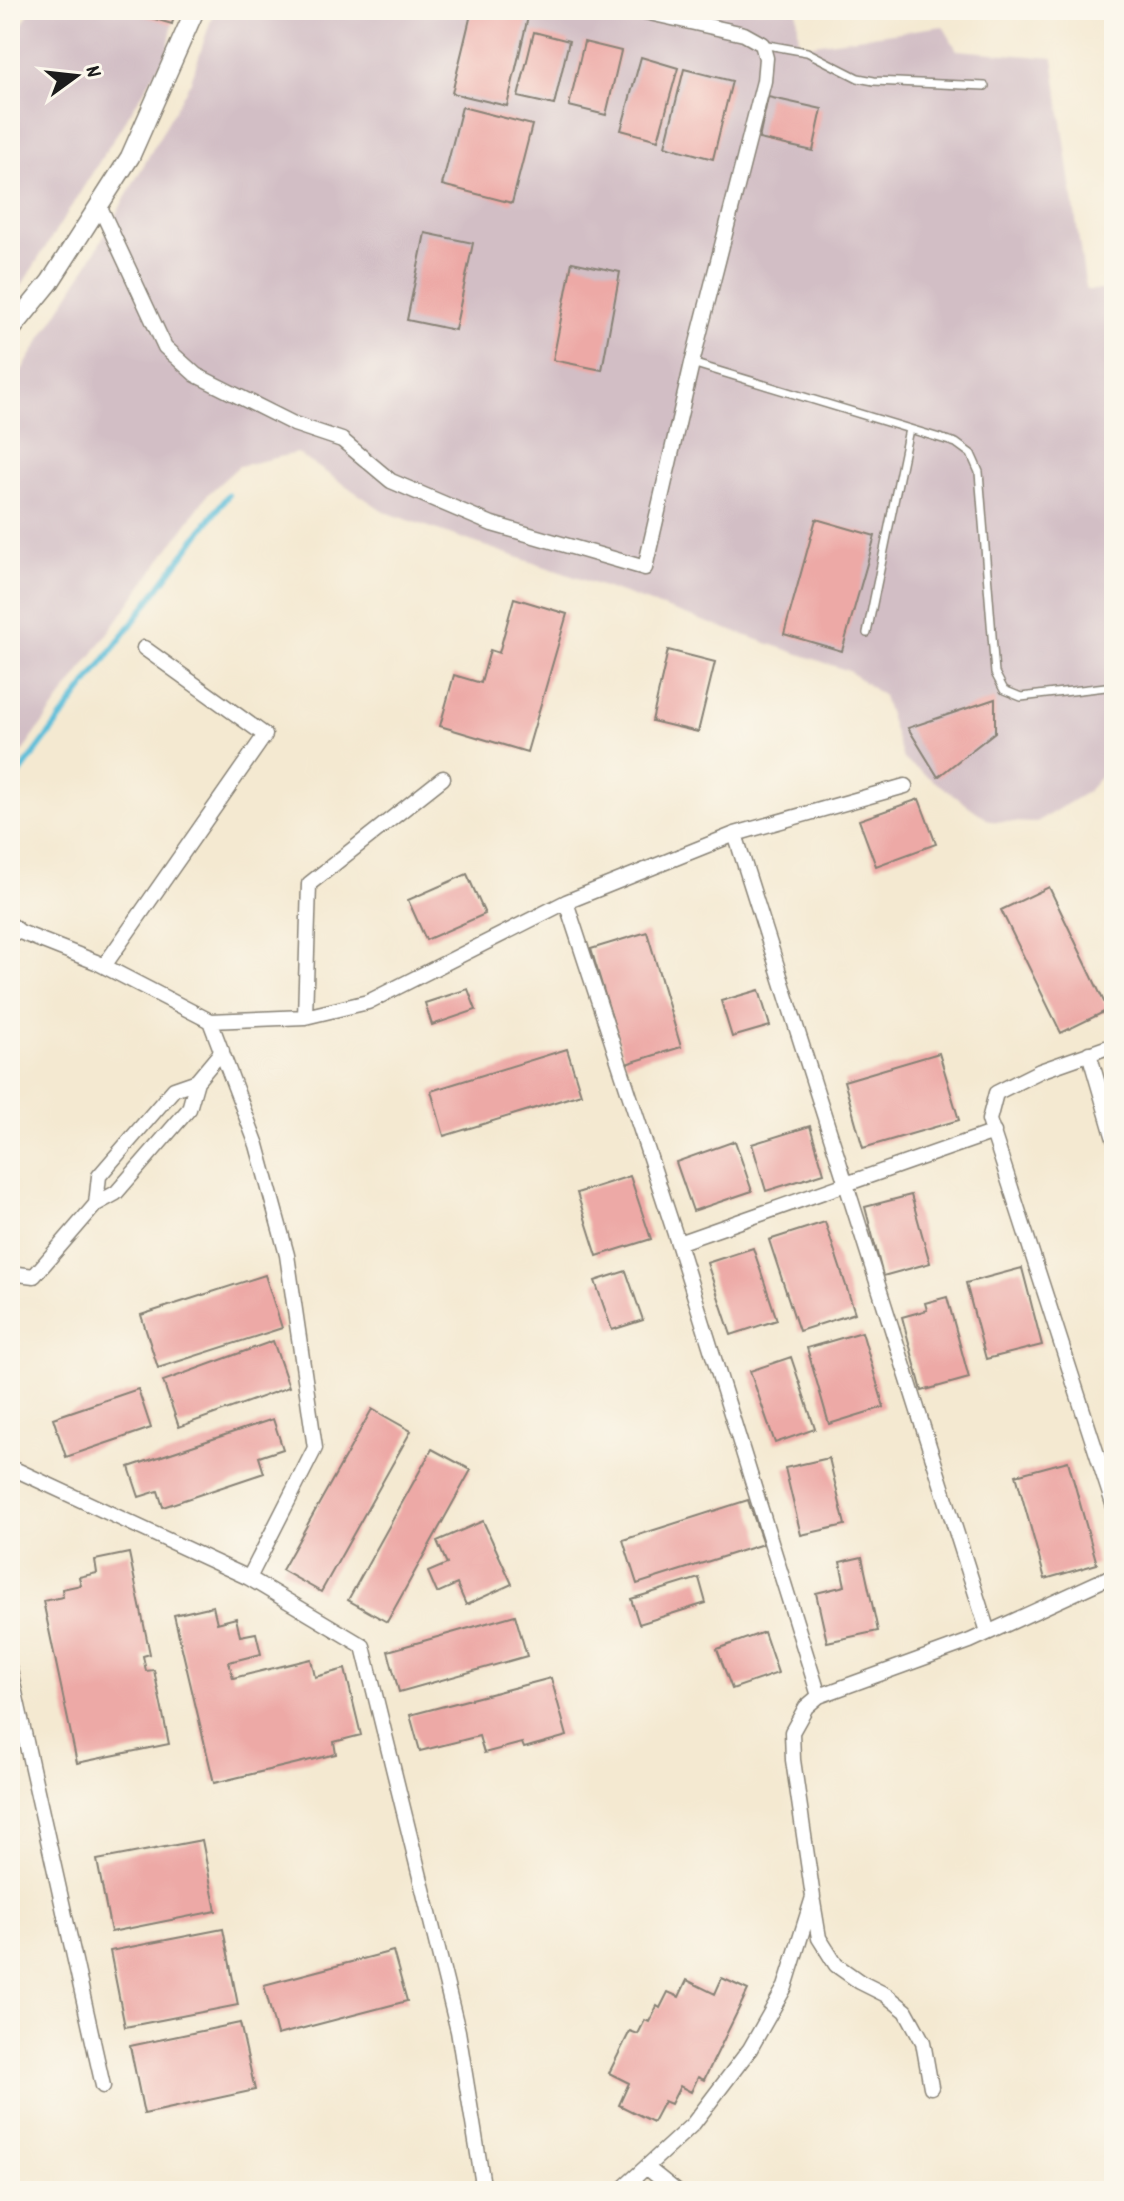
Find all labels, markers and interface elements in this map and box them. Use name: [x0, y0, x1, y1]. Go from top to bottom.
north arrow: [36, 36, 116, 116]
text: N: [76, 62, 108, 81]

